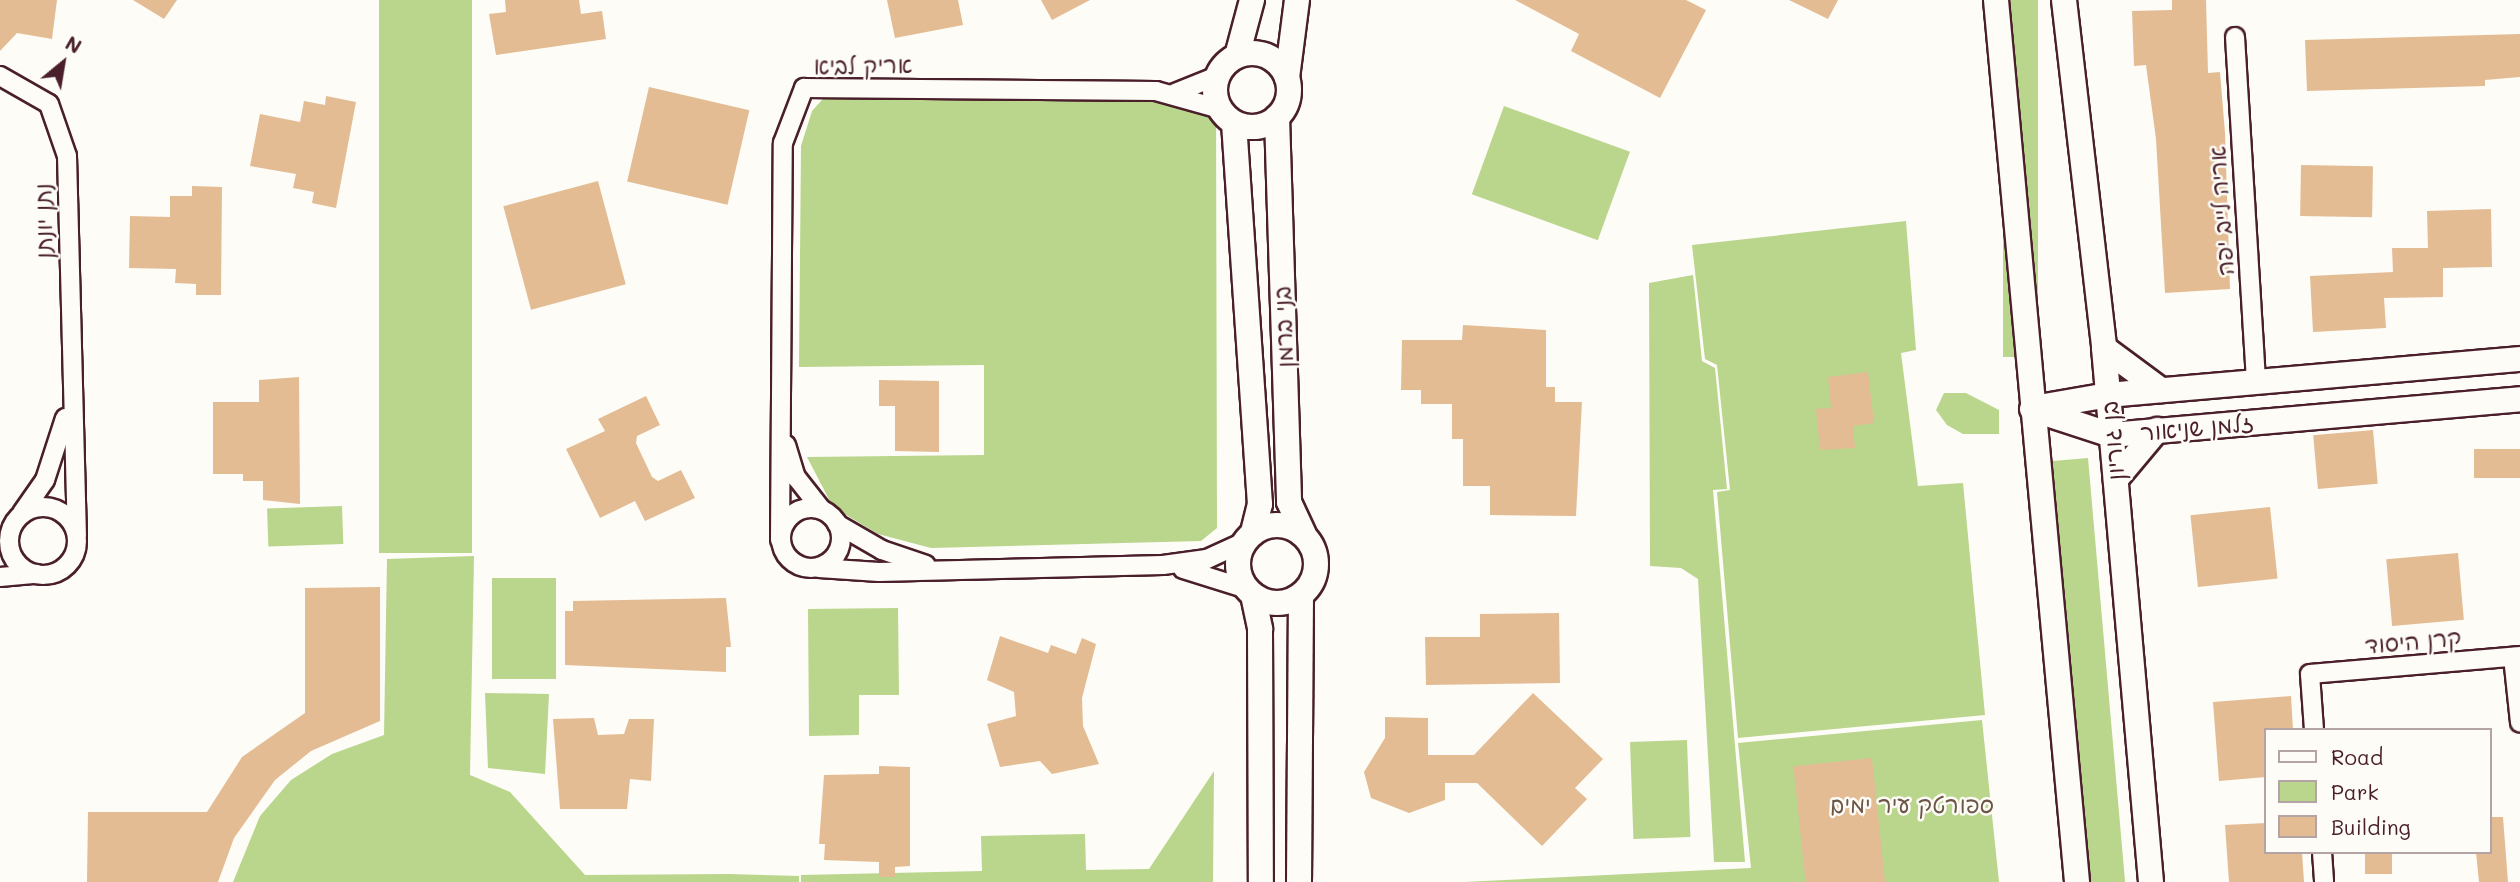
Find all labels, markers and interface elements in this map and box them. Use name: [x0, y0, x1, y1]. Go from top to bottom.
north arrow: [28, 28, 98, 98]
text: N: [61, 30, 86, 59]
street label: אריק לביא: [813, 50, 913, 80]
street label: אריה לייב יפה: [2203, 145, 2239, 277]
street label: נתן יונתן: [29, 183, 57, 259]
street label: בני ברמן: [1268, 286, 1298, 368]
street label: בן גוריון: [2095, 400, 2129, 482]
street label: זלמן שניאור: [2139, 408, 2255, 446]
street label: קרן היסוד: [2364, 623, 2462, 659]
legend: [2264, 728, 2492, 854]
text: Road: [2331, 743, 2383, 770]
text: Park: [2331, 778, 2379, 805]
park label: ספורטק עיר ימים: [1830, 790, 1994, 818]
text: Building: [2331, 813, 2411, 840]

